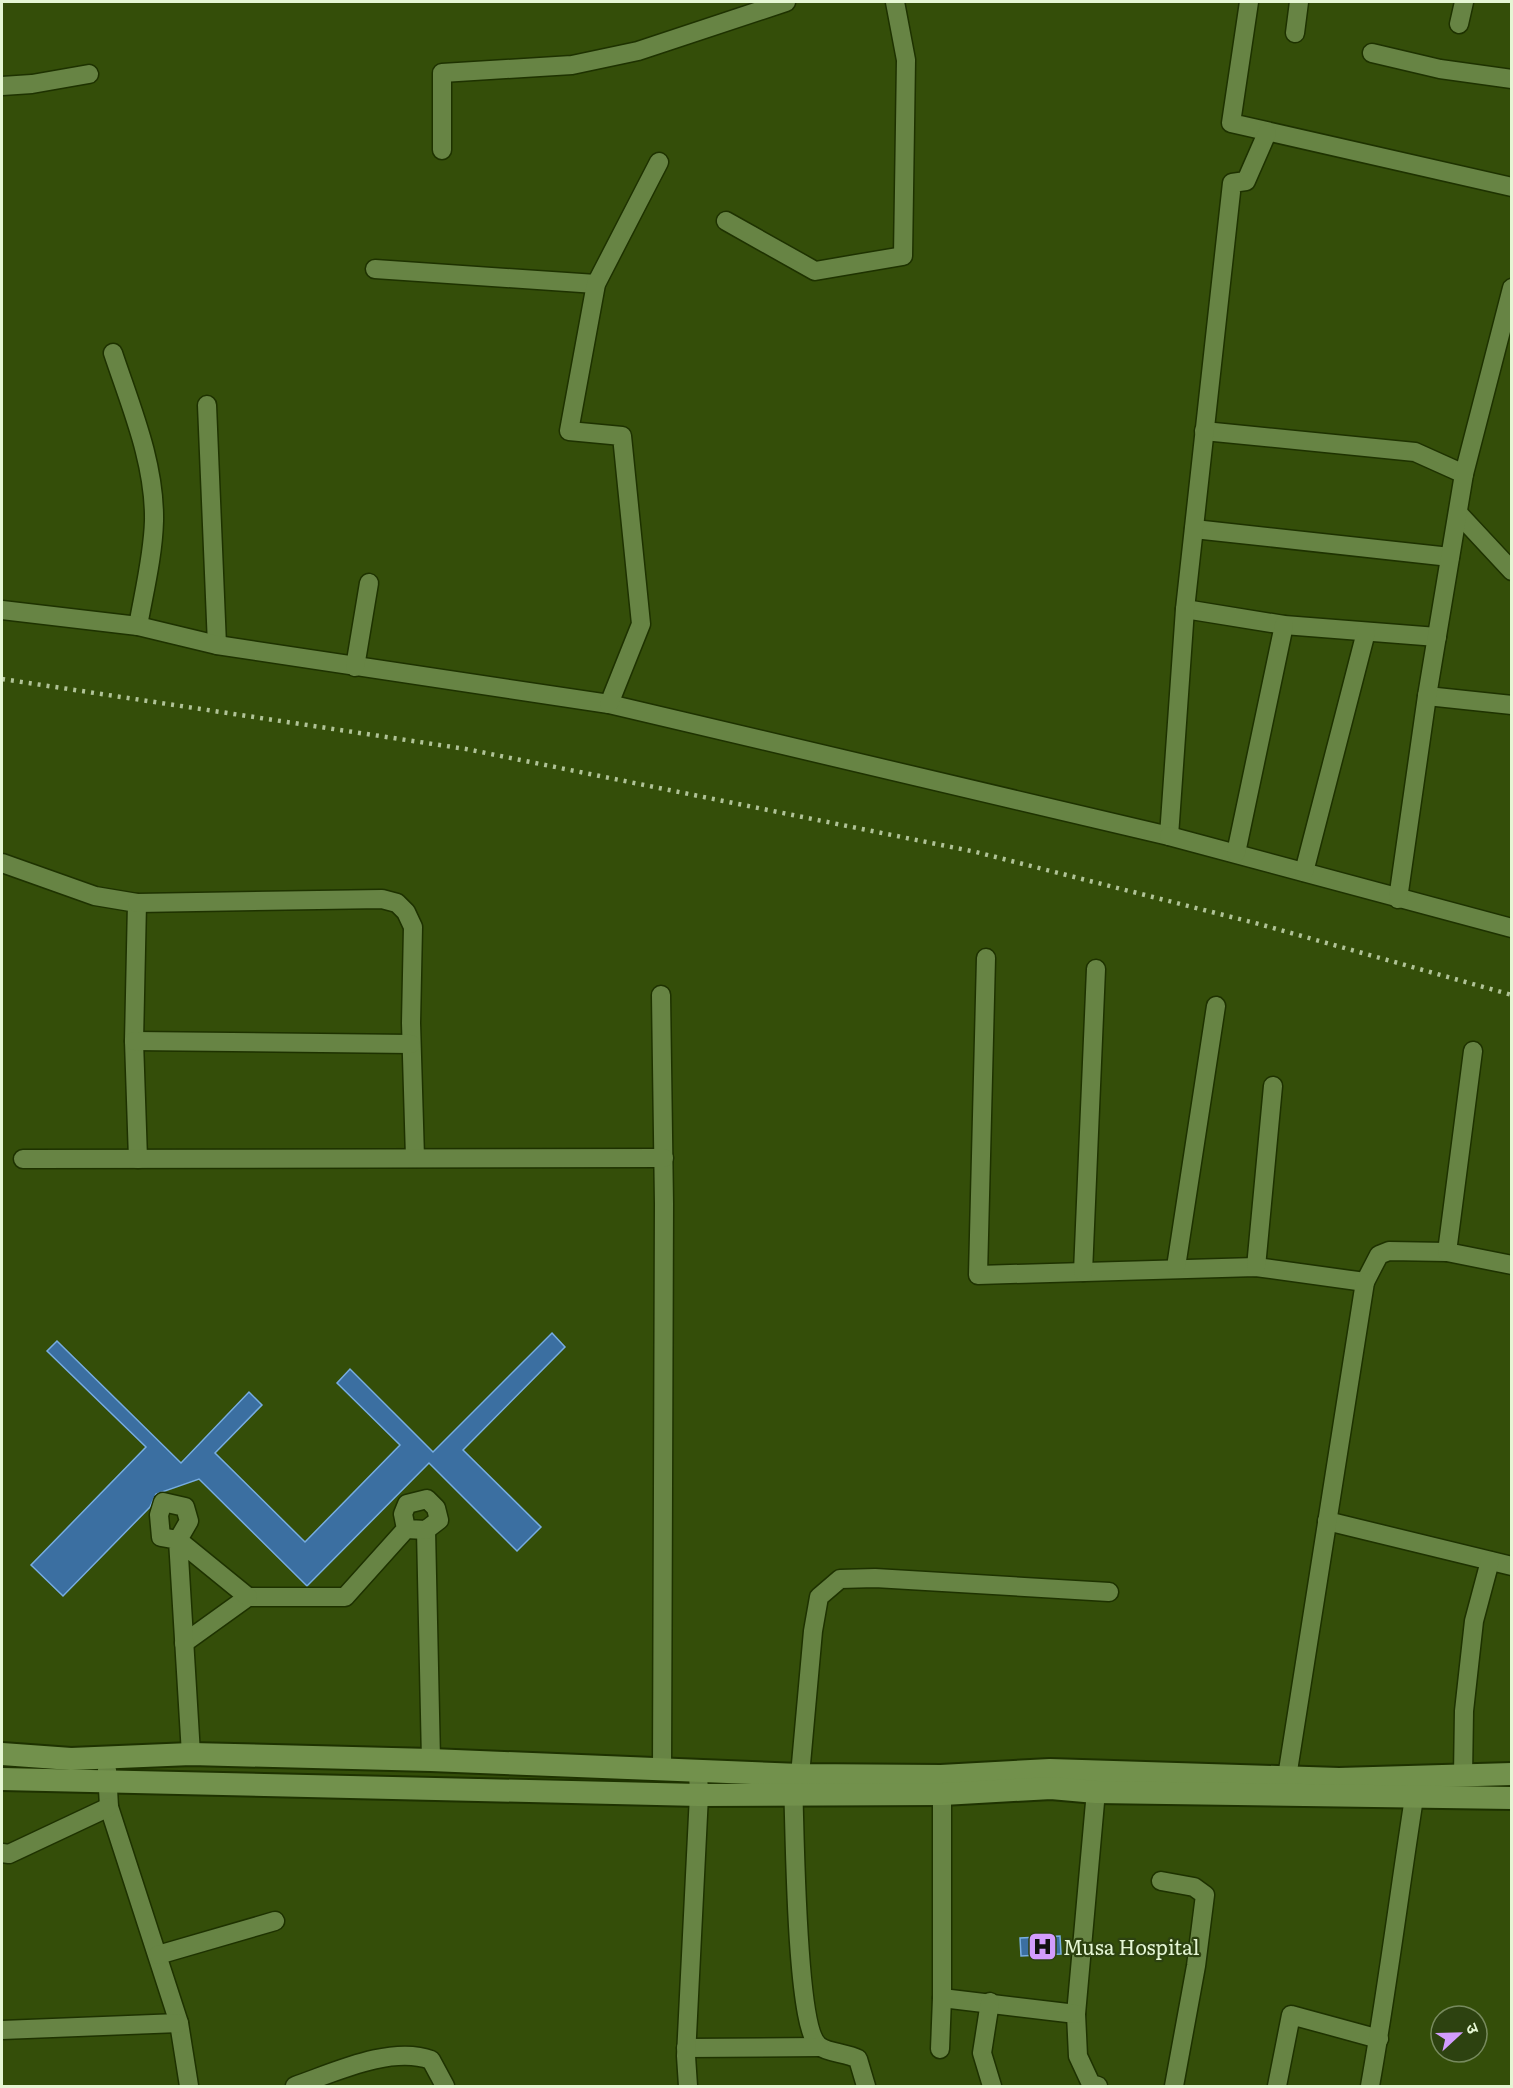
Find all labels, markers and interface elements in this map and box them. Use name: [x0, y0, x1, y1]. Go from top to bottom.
hospital icon: Musa Hospital: [1026, 1930, 1058, 1962]
place label: Musa Hospital: [1063, 1931, 1200, 1961]
north arrow: [1429, 2004, 1489, 2064]
text: उ: [1461, 2019, 1487, 2037]

